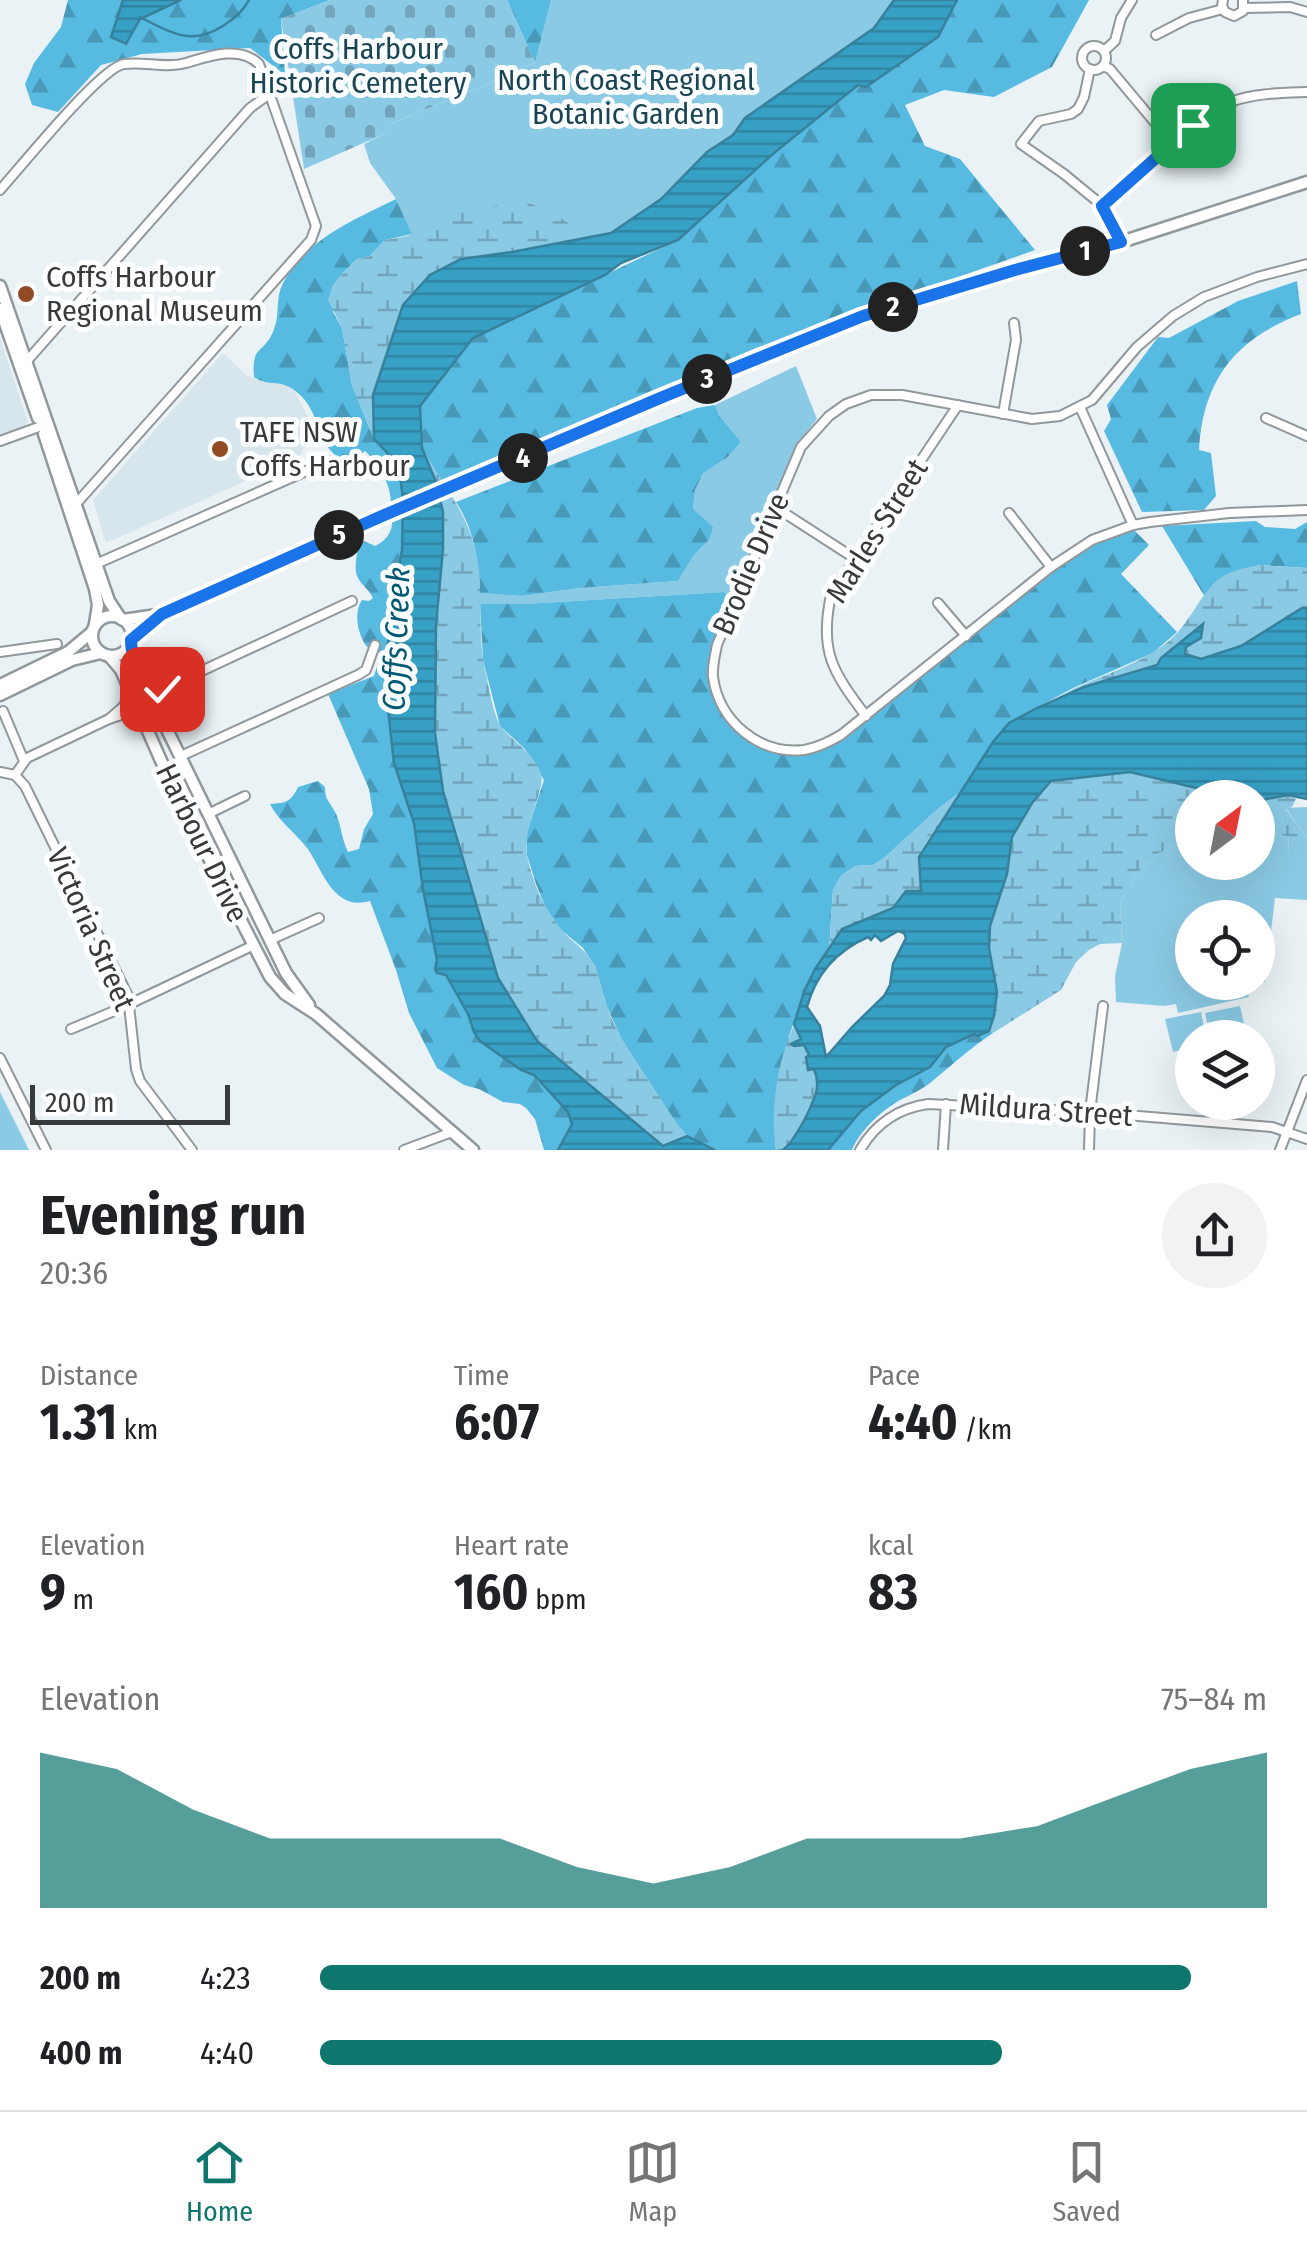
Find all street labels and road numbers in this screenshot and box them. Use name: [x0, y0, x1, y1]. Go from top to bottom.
street label: Marles Street: [819, 452, 935, 610]
street label: Brodie Drive: [705, 488, 797, 640]
street label: Harbour Drive: [148, 758, 256, 928]
street label: Victoria Street: [39, 842, 143, 1016]
street label: Mildura Street: [958, 1086, 1134, 1134]

